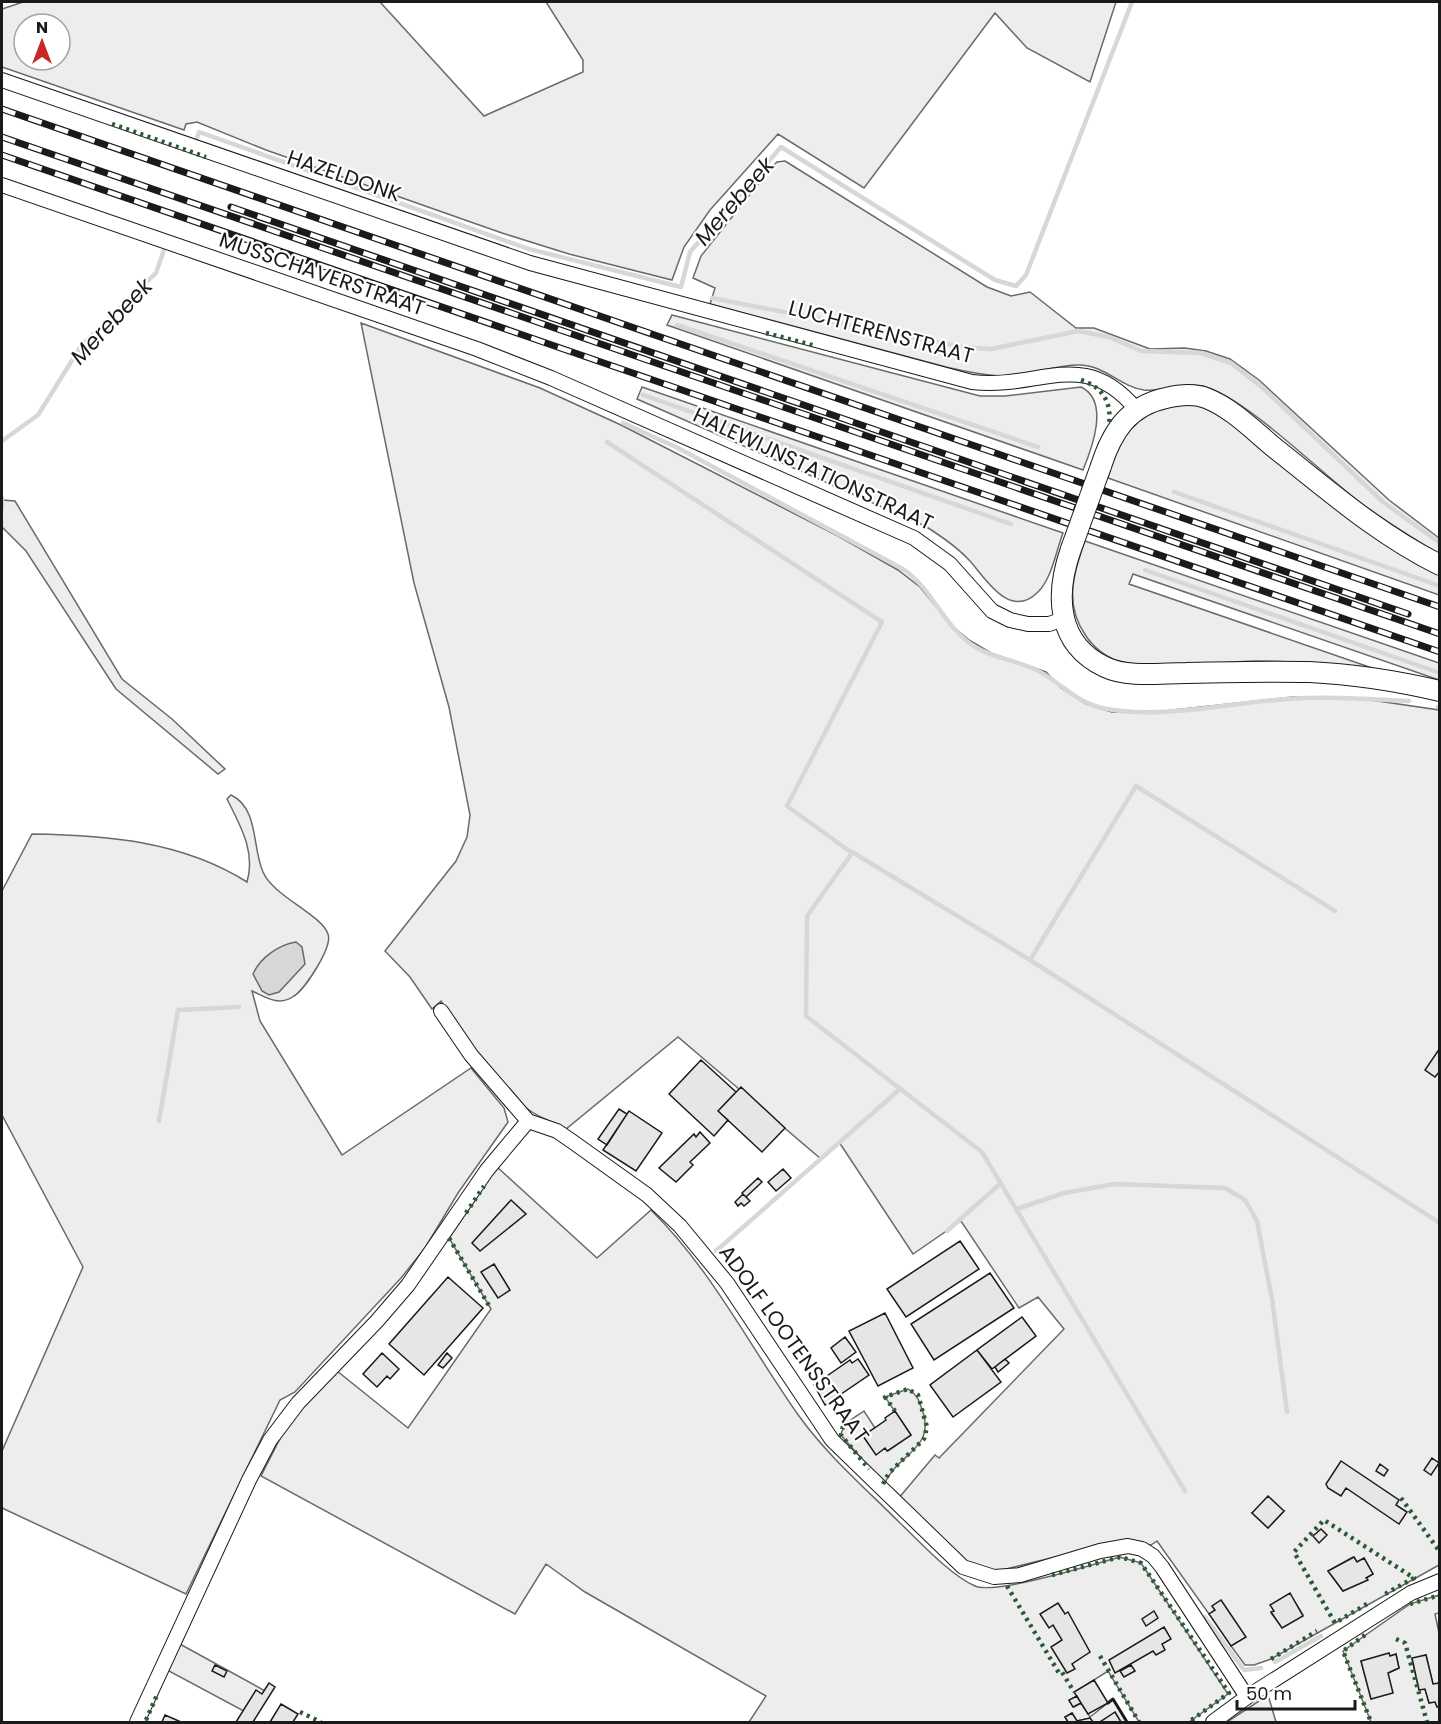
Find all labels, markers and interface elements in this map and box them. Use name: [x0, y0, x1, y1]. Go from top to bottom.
north arrow: [12, 12, 72, 72]
text: N: [36, 16, 48, 39]
street label: HAZELDONK: [283, 143, 405, 209]
water label: Merebeek: [687, 149, 783, 252]
street label: MUSSCHAVERSTRAAT: [215, 225, 429, 322]
water label: Merebeek: [63, 270, 161, 371]
street label: LUCHTERENSTRAAT: [785, 293, 977, 370]
street label: HALEWIJNSTATIONSTRAAT: [688, 400, 938, 537]
street label: ADOLF LOOTENSSTRAAT: [713, 1239, 876, 1449]
scale bar: [1237, 1673, 1356, 1711]
text: 50 m: [1246, 1681, 1292, 1706]

